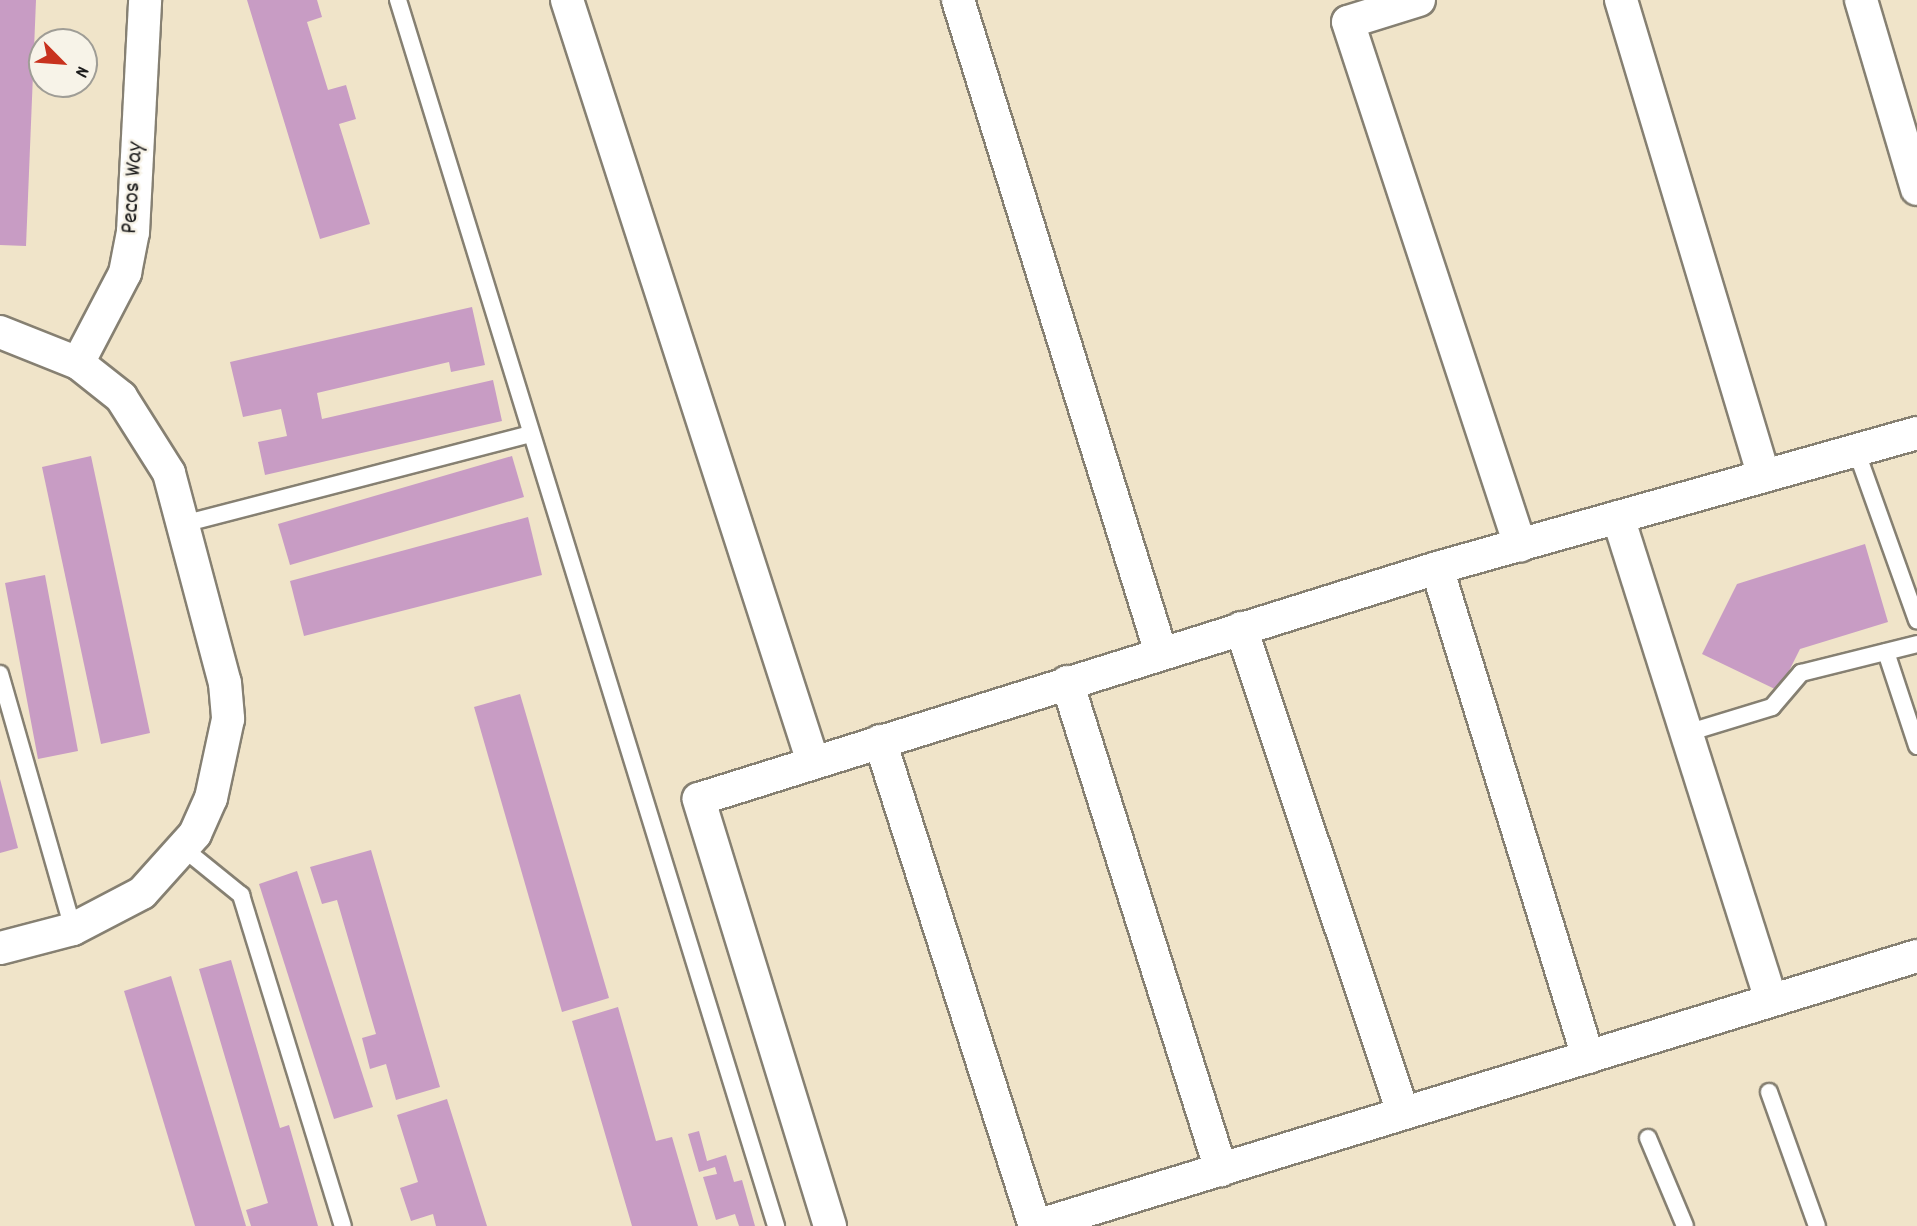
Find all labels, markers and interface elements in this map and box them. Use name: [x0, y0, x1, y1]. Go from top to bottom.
north arrow: [28, 28, 98, 98]
text: N: [66, 61, 95, 81]
street label: Pecos Way: [116, 141, 152, 235]

